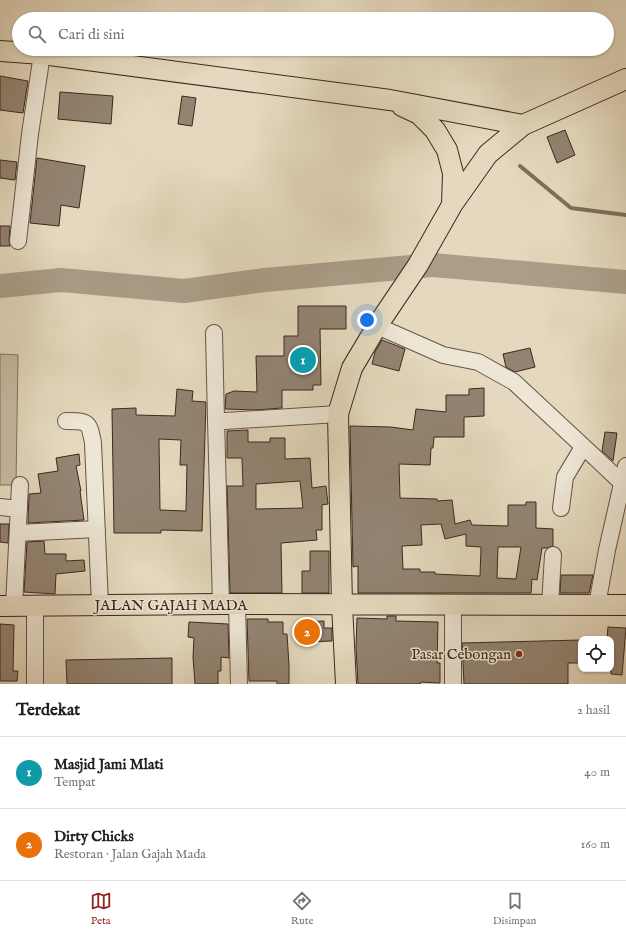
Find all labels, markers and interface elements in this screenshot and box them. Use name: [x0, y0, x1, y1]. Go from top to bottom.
search box: [12, 12, 614, 56]
icon: search: [26, 23, 48, 45]
text: Cari di sini: [58, 25, 125, 44]
your location: [357, 310, 377, 330]
pin: 1: [290, 345, 316, 375]
street label: JALAN GAJAH MADA: [93, 596, 248, 615]
pin: 2: [294, 617, 320, 647]
map controls: [578, 636, 614, 672]
button: locate: [578, 636, 614, 672]
place label: Pasar Cebongan: [411, 645, 511, 664]
marker: Pasar Cebongan: [514, 649, 524, 659]
text: Terdekat: [16, 700, 80, 721]
text: 2 hasil: [577, 702, 610, 719]
text: Masjid Jami Mlati: [54, 755, 164, 774]
text: 1: [27, 764, 31, 781]
text: 40 m: [584, 764, 610, 781]
text: Tempat: [54, 774, 95, 791]
text: Dirty Chicks: [54, 827, 134, 846]
text: 2: [26, 836, 32, 853]
text: 160 m: [580, 836, 610, 853]
text: Restoran · Jalan Gajah Mada: [54, 846, 206, 863]
tab: Peta: [90, 890, 112, 928]
tab: Rute: [291, 890, 314, 928]
tab: Disimpan: [493, 890, 536, 928]

